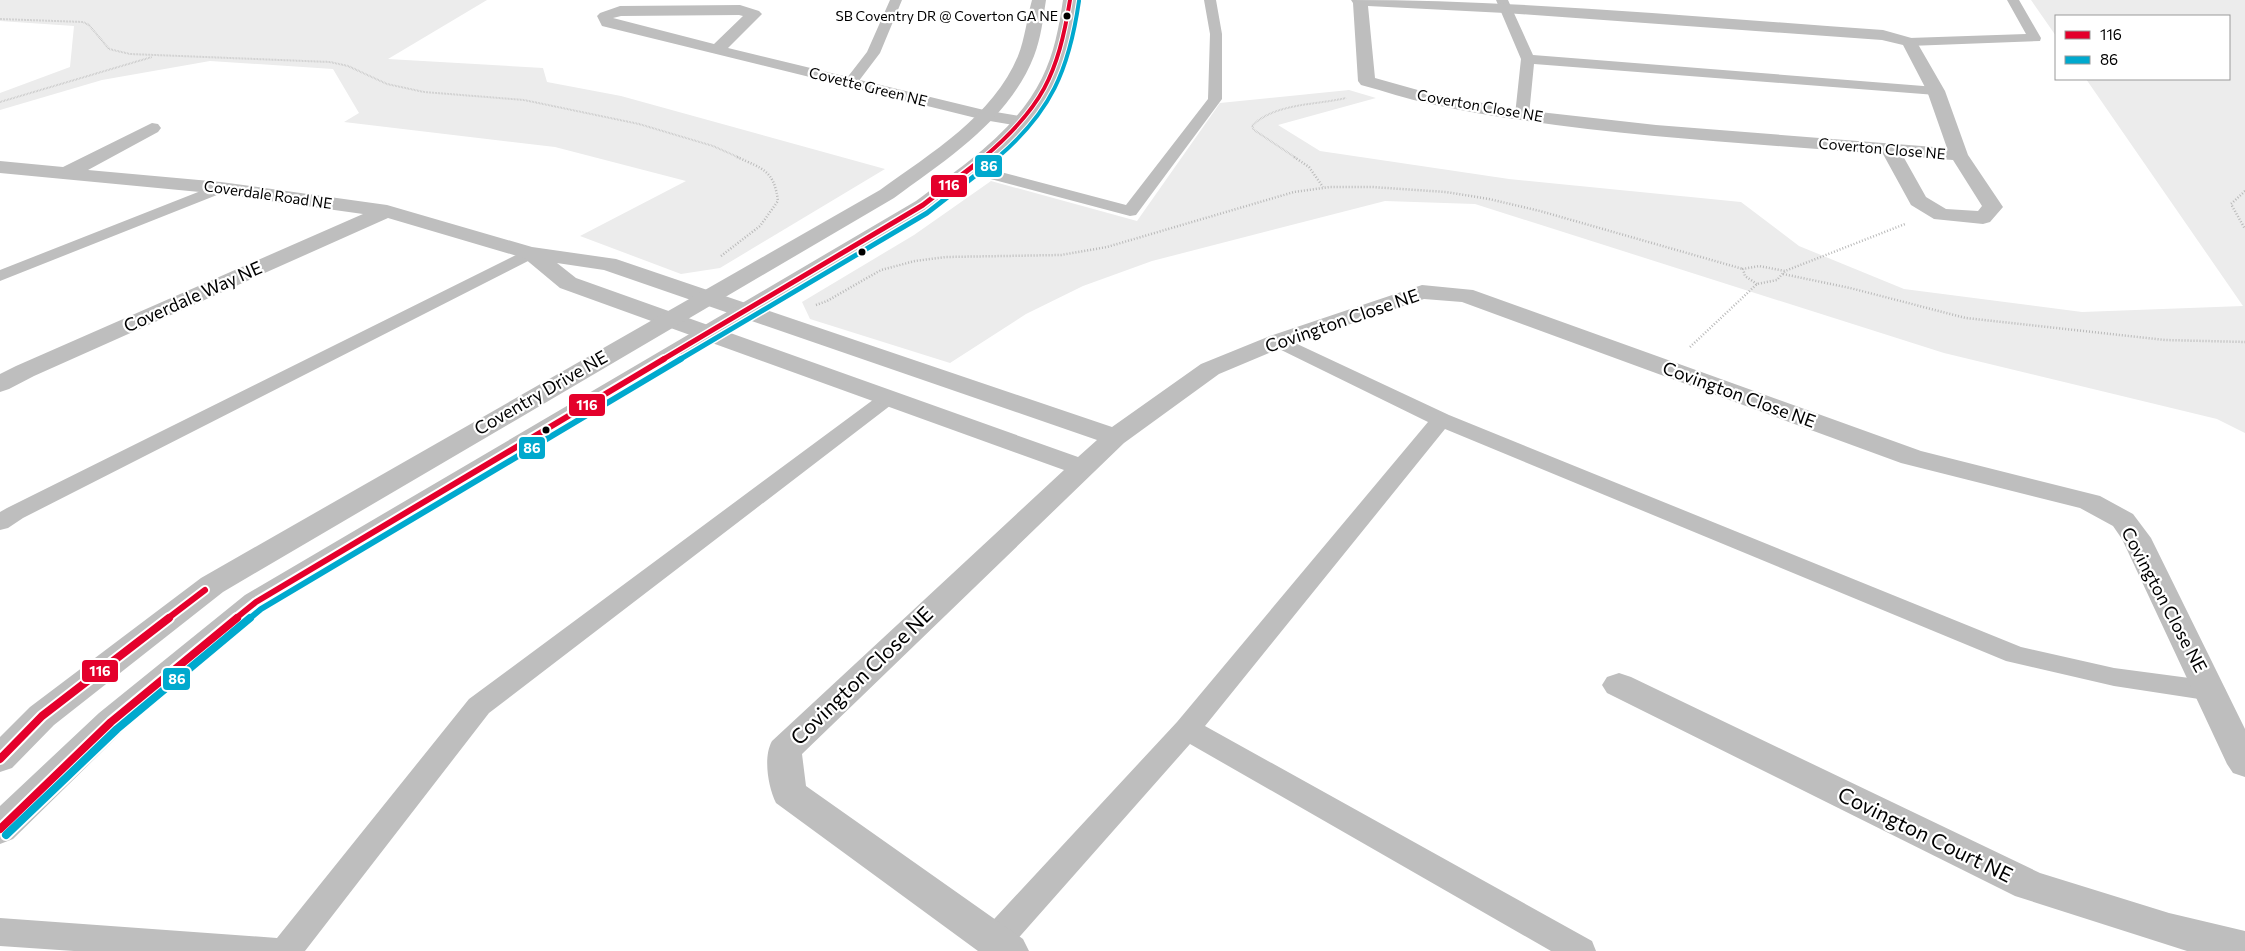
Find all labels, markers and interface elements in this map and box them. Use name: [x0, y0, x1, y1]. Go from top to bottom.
place label: SB Coventry DR @ Coverton GA NE: [836, 7, 1058, 24]
marker: SB Coventry DR @ Coverton GA NE: [1062, 11, 1072, 21]
legend: [2055, 15, 2230, 80]
text: 116: [2100, 25, 2122, 43]
text: 86: [2100, 50, 2118, 68]
street label: Covette Green NE: [807, 63, 929, 109]
street label: Coverton Close NE: [1416, 85, 1545, 125]
street label: Coverton Close NE: [1818, 133, 1946, 163]
line badge: 86: [974, 154, 1003, 178]
text: 86: [980, 157, 998, 174]
line badge: 116: [930, 174, 968, 198]
street label: Coverdale Road NE: [203, 176, 333, 212]
text: 116: [938, 176, 960, 193]
unlabelled marker: [857, 247, 867, 257]
street label: Coverdale Way NE: [120, 256, 265, 336]
street label: Covington Close NE: [1262, 283, 1422, 357]
street label: Coventry Drive NE: [470, 345, 611, 439]
street label: Covington Close NE: [1660, 356, 1819, 432]
line badge: 116: [568, 393, 606, 417]
text: 116: [576, 396, 598, 413]
unlabelled marker: [541, 425, 551, 435]
line badge: 86: [518, 436, 546, 460]
text: 86: [523, 439, 541, 456]
street label: Covington Close NE: [2117, 523, 2212, 676]
street label: Covington Close NE: [785, 601, 937, 749]
line badge: 116: [81, 659, 119, 683]
text: 116: [89, 662, 111, 679]
line badge: 86: [162, 667, 191, 691]
text: 86: [168, 670, 186, 687]
street label: Covington Court NE: [1834, 781, 2017, 887]

